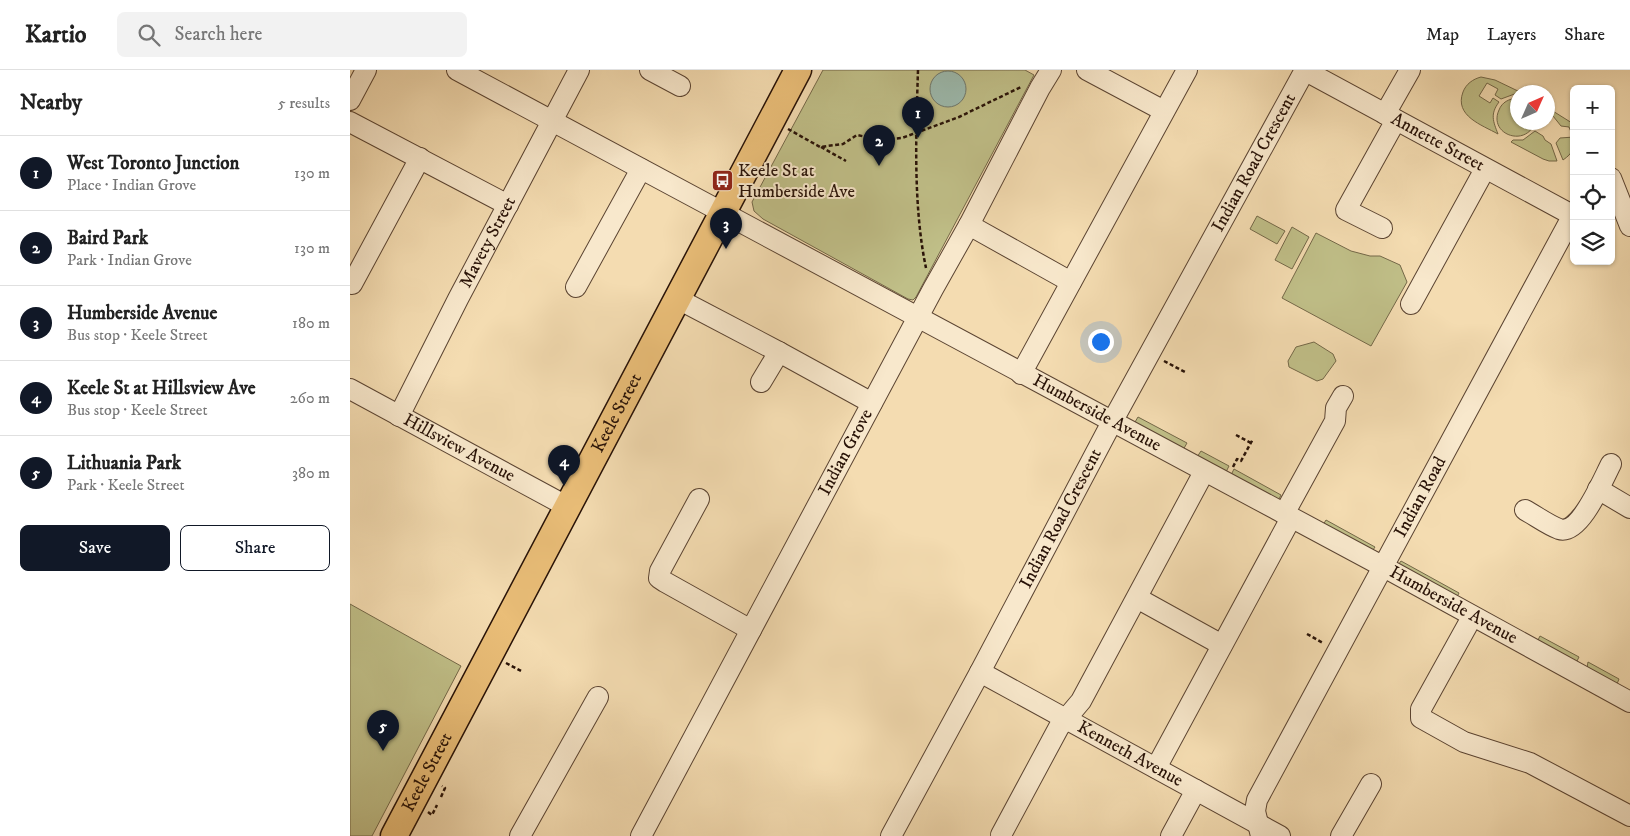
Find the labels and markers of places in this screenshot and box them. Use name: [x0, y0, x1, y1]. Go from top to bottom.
pin: 1: [902, 97, 934, 138]
pin: 2: [863, 125, 895, 166]
place label: Keele St at Humberside Ave: [738, 160, 855, 203]
bus stop icon: Keele St at Humberside Ave: [710, 169, 734, 193]
pin: 3: [710, 208, 742, 249]
pin: 4: [548, 445, 580, 486]
pin: 5: [367, 710, 399, 751]

